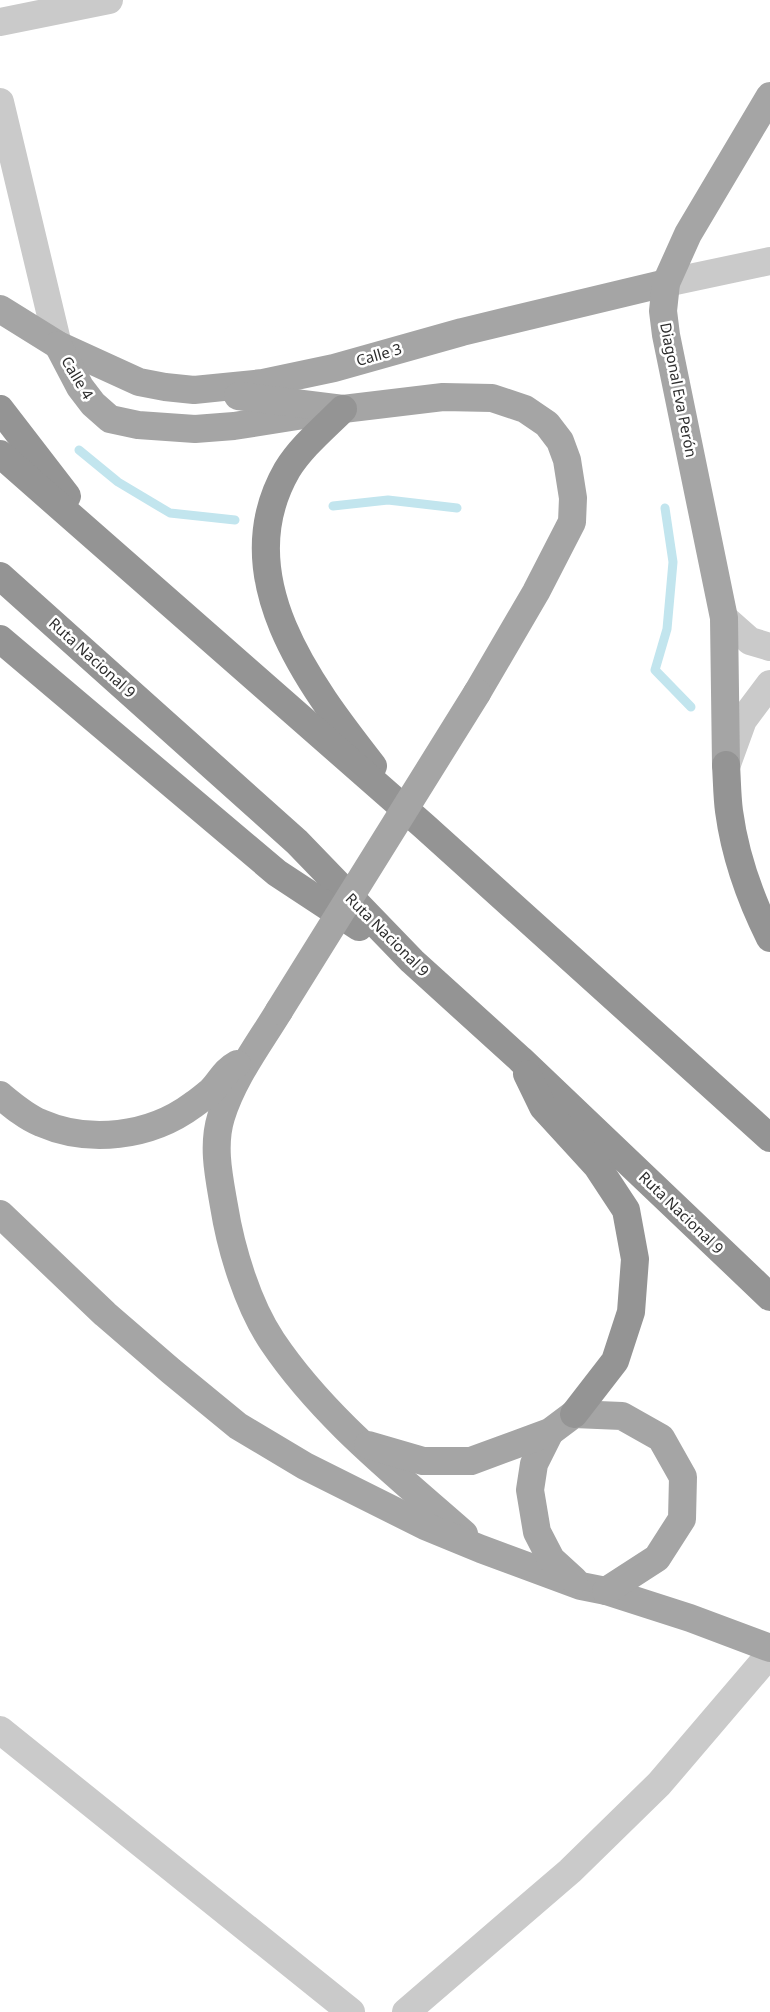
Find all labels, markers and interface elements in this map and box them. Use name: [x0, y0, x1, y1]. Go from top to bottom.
street label: Diagonal Eva Perón: [656, 321, 702, 459]
street label: Calle 3: [354, 338, 404, 370]
street label: Calle 4: [57, 352, 99, 403]
street label: Ruta Nacional 9: [45, 613, 140, 702]
street label: Ruta Nacional 9: [342, 888, 434, 980]
street label: Ruta Nacional 9: [635, 1167, 728, 1258]

